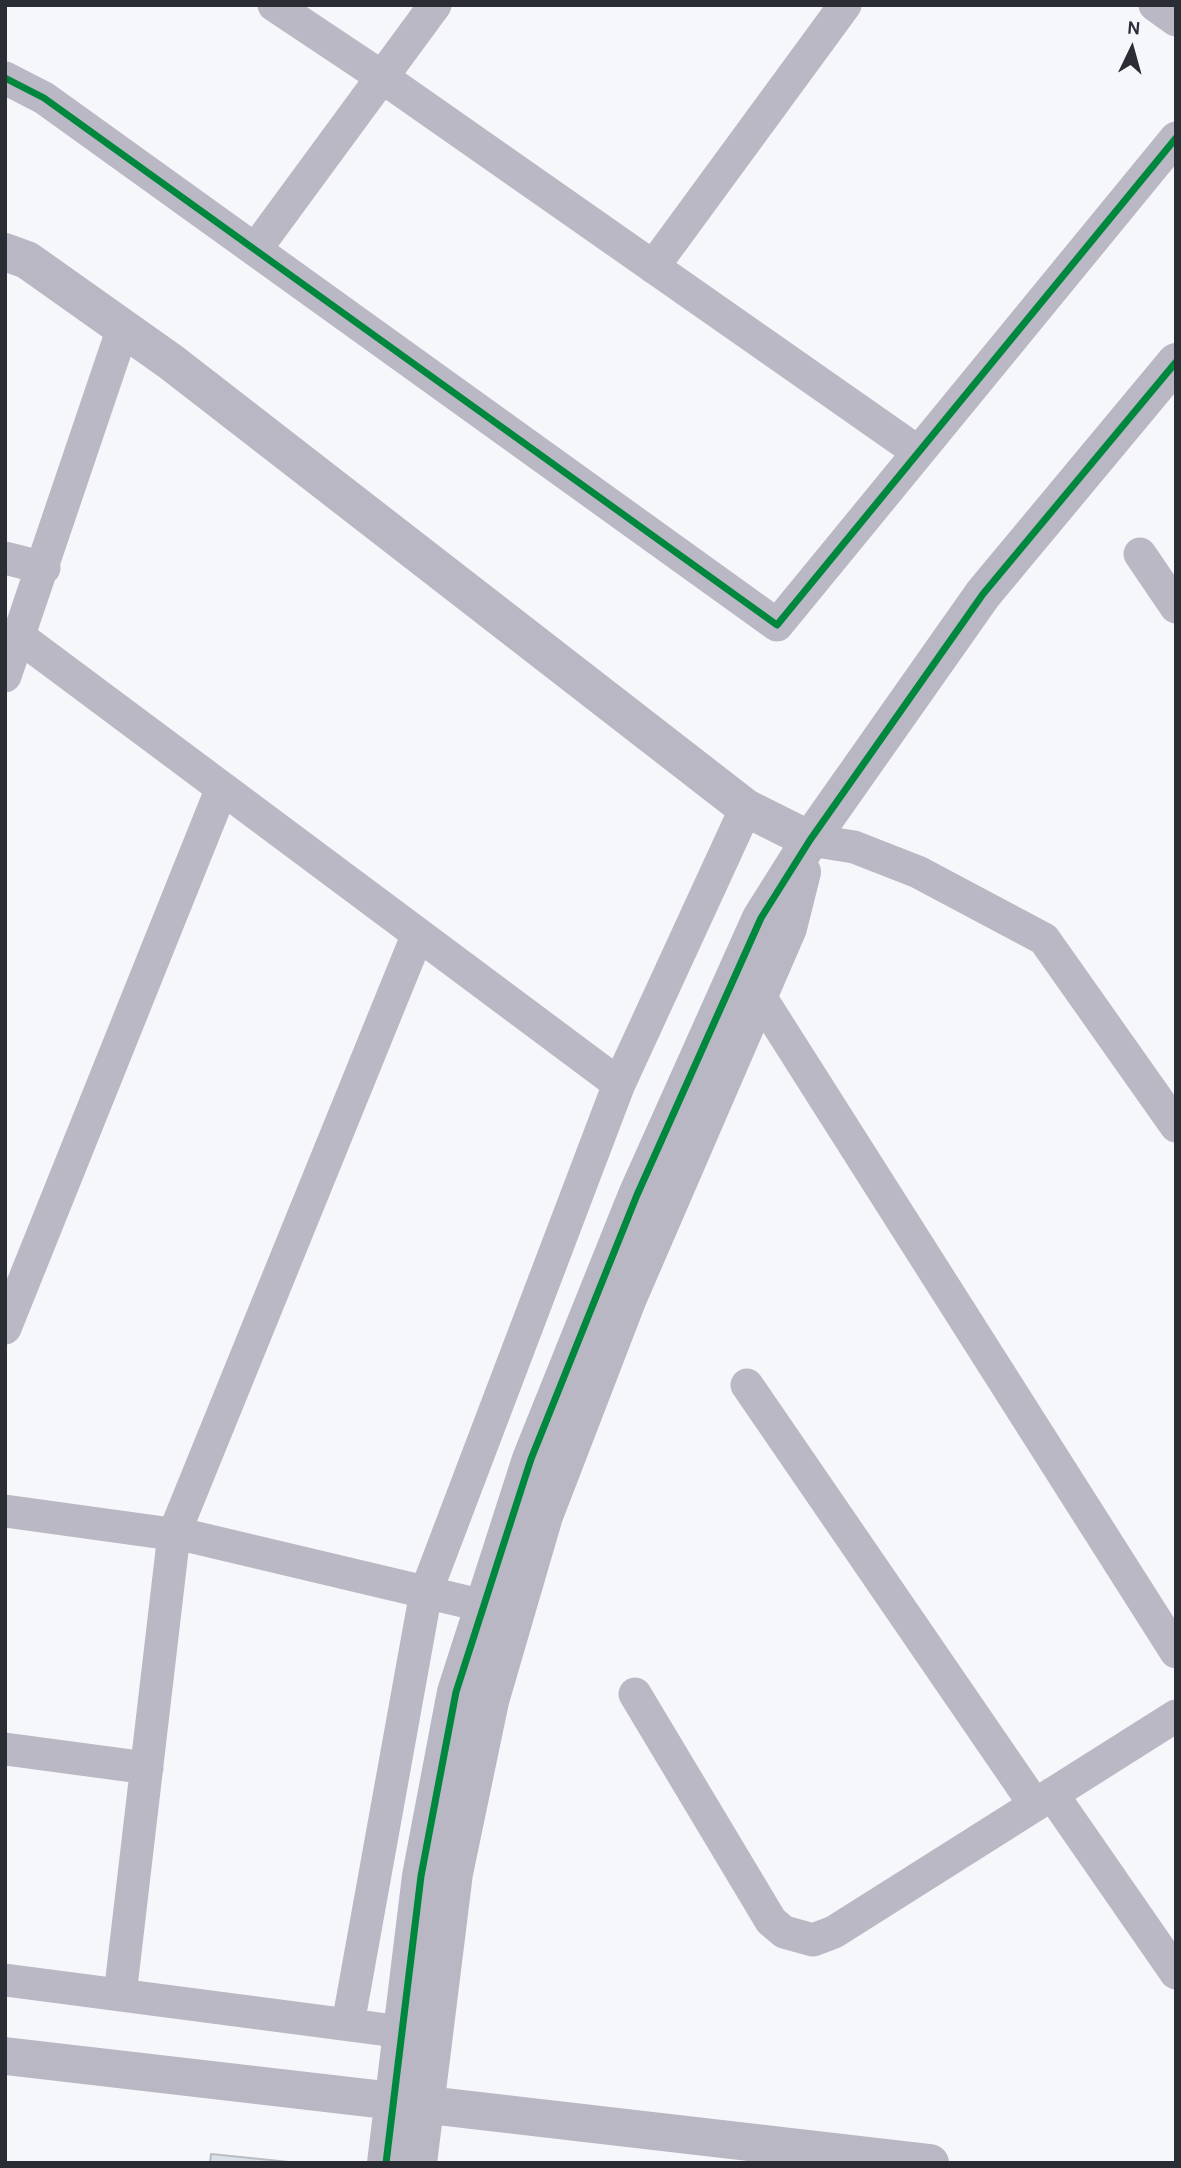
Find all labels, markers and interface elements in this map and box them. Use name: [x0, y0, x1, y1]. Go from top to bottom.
north arrow: [1097, 14, 1167, 84]
text: N: [1126, 17, 1142, 40]

